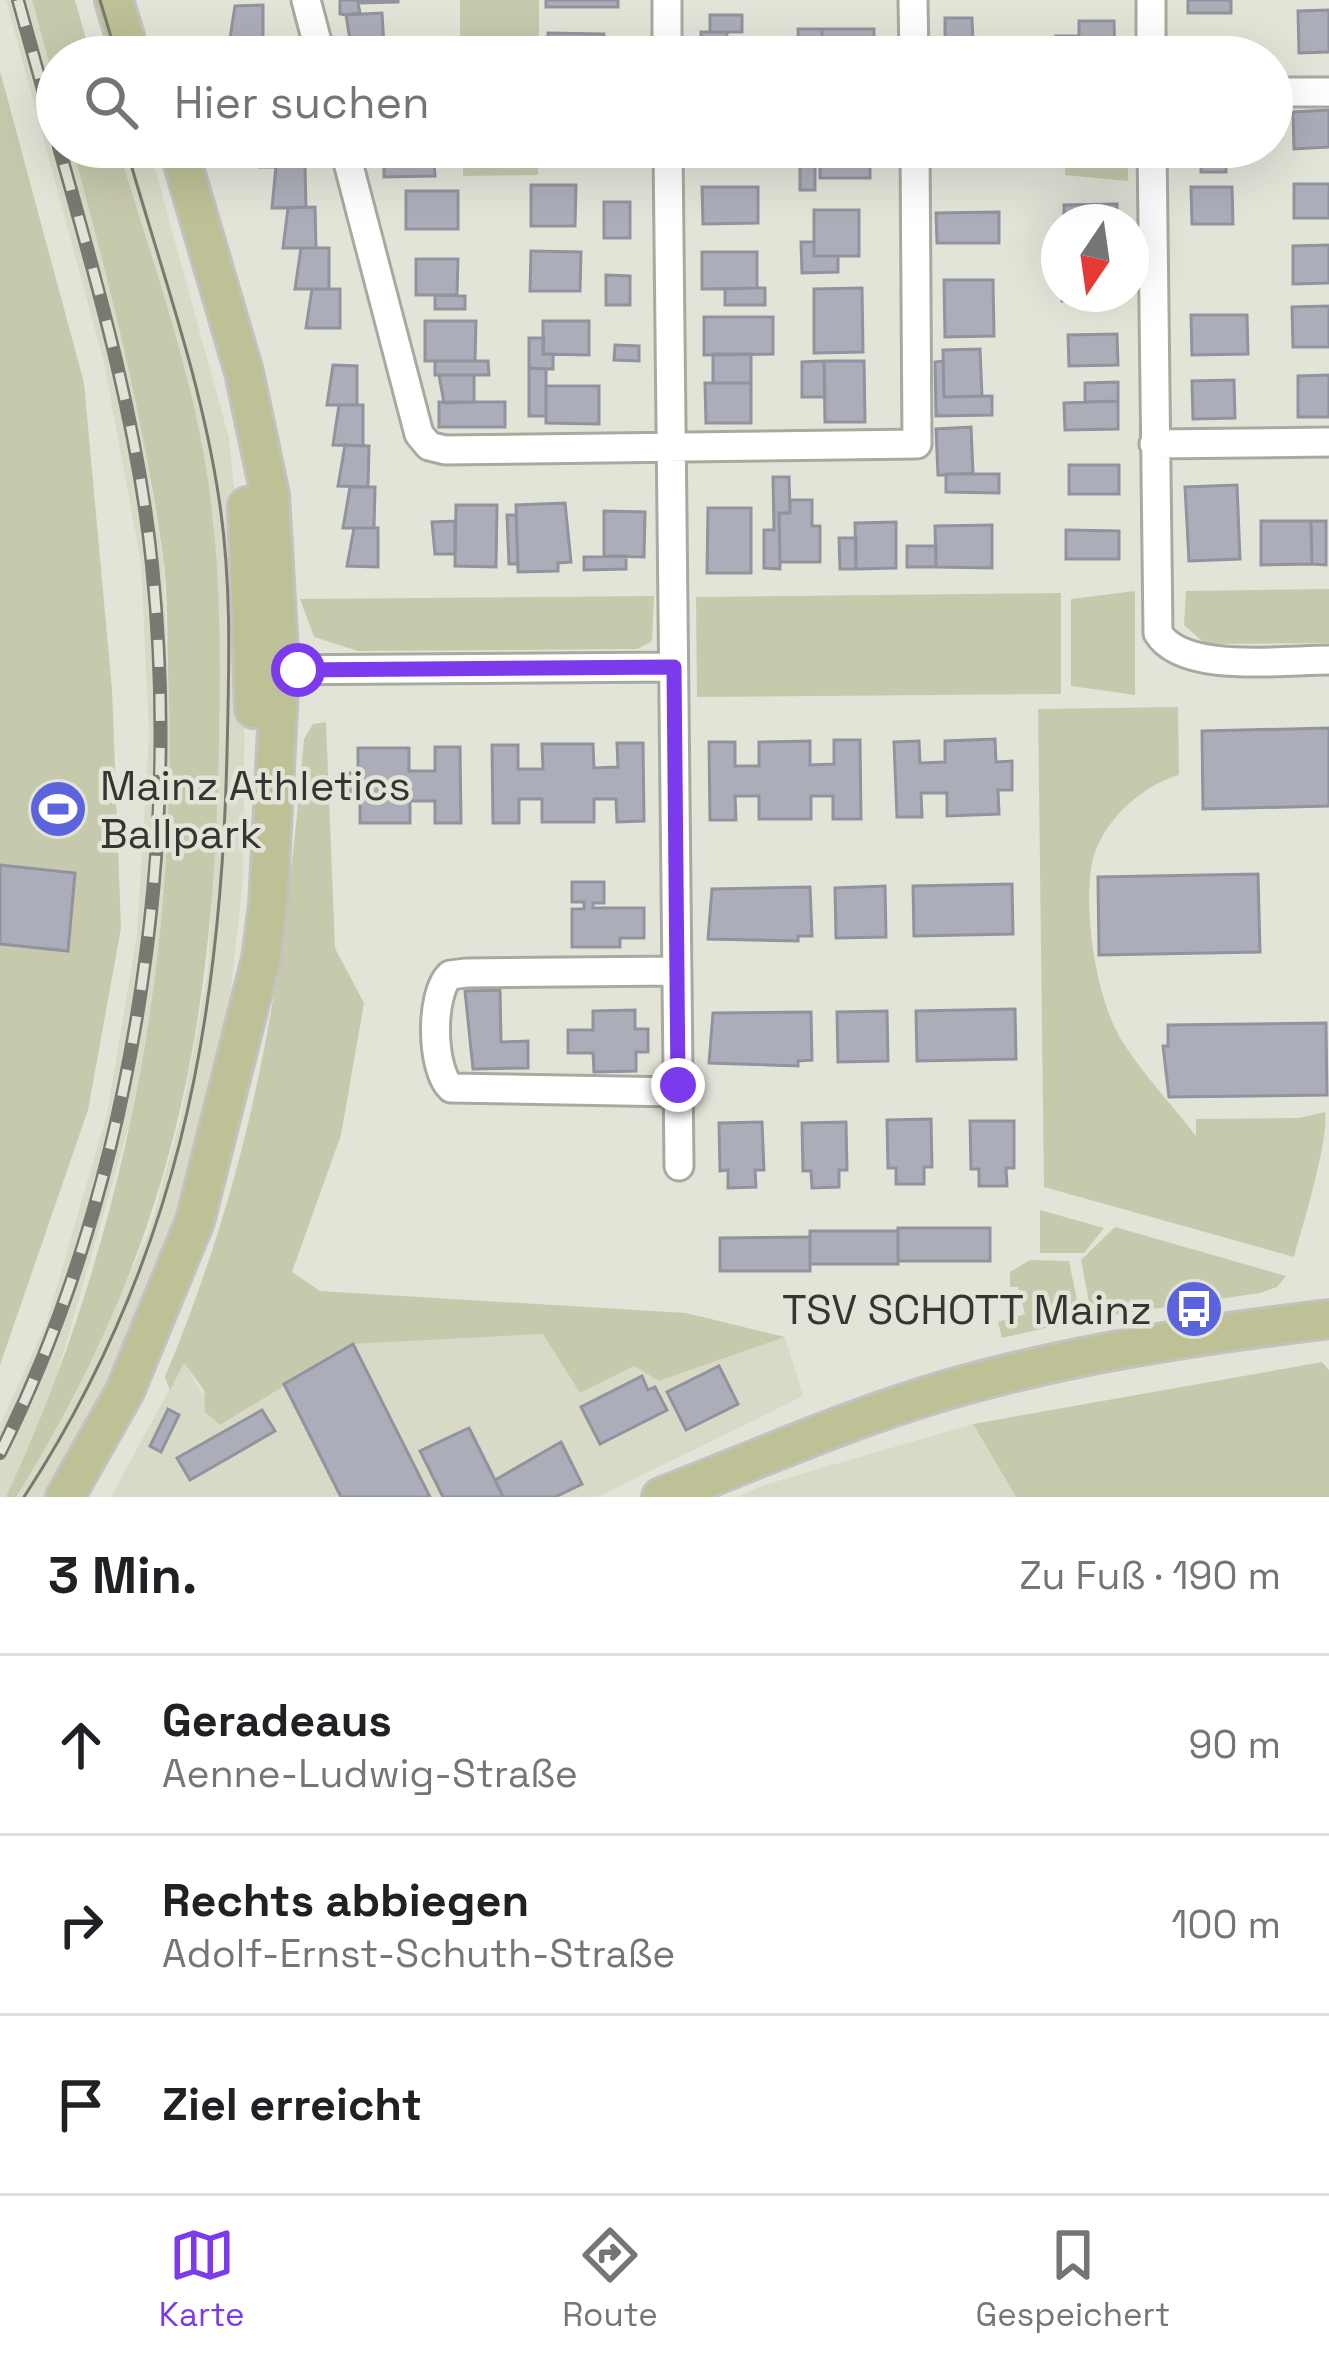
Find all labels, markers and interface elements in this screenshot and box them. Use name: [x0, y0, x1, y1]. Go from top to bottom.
search box: [36, 36, 1293, 168]
icon: search: [78, 69, 144, 135]
text: Hier suchen: [174, 74, 430, 131]
north arrow: [1041, 204, 1149, 312]
route start: [271, 643, 325, 697]
place label: Mainz Athletics Ballpark: [100, 759, 411, 860]
sports icon: Mainz Athletics Ballpark: [27, 778, 89, 840]
route end: [651, 1058, 705, 1112]
bus stop icon: TSV SCHOTT Mainz: [1163, 1278, 1225, 1340]
place label: TSV SCHOTT Mainz: [782, 1283, 1152, 1336]
text: 3 Min.: [48, 1543, 197, 1608]
text: Zu Fuß · 190 m: [1019, 1551, 1281, 1600]
text: Geradeaus: [162, 1692, 392, 1749]
icon: ahead: [48, 1712, 114, 1778]
text: 90 m: [1189, 1720, 1281, 1769]
text: Aenne-Ludwig-Straße: [162, 1749, 578, 1798]
text: Rechts abbiegen: [162, 1872, 529, 1929]
icon: right: [48, 1892, 114, 1958]
text: 100 m: [1171, 1900, 1281, 1949]
text: Adolf-Ernst-Schuth-Straße: [162, 1929, 675, 1978]
icon: arrive: [48, 2072, 114, 2138]
text: Ziel erreicht: [162, 2076, 422, 2133]
tab: Karte: [159, 2222, 245, 2336]
tab: Route: [562, 2222, 658, 2336]
tab: Gespeichert: [975, 2222, 1170, 2336]

